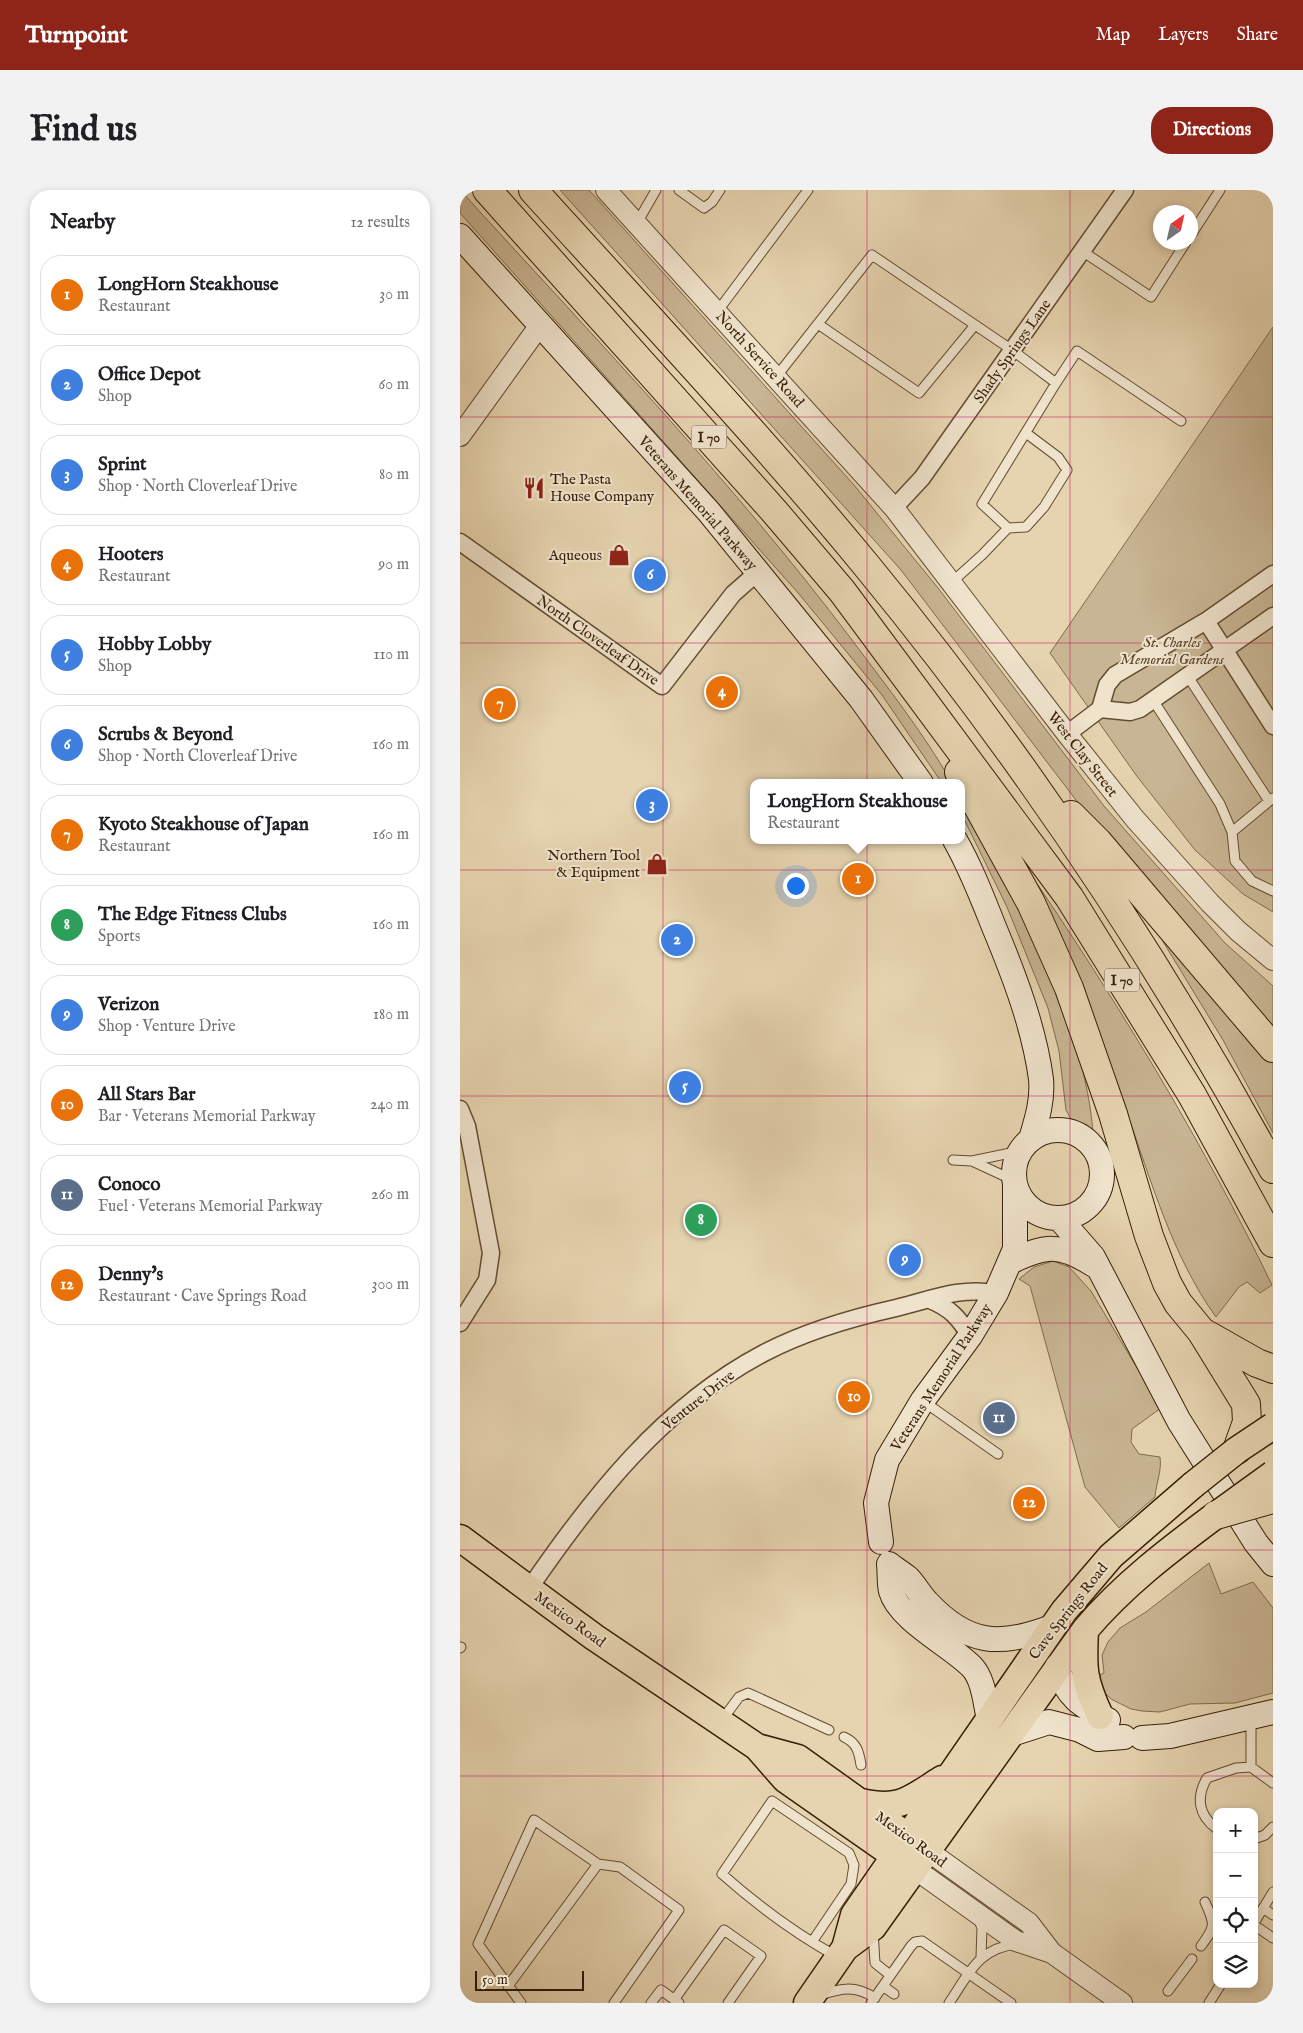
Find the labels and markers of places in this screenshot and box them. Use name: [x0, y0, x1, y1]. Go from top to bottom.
place label: The Pasta House Company: [550, 470, 655, 506]
restaurant icon: The Pasta House Company: [521, 475, 547, 501]
shop icon: Aqueous: [606, 542, 632, 568]
place label: Aqueous: [548, 546, 602, 565]
pin: 6: [634, 556, 666, 594]
pin: 4: [706, 673, 738, 711]
pin: 7: [484, 685, 516, 723]
pin: 3: [636, 786, 668, 824]
place label: Northern Tool & Equipment: [547, 846, 641, 882]
shop icon: Northern Tool & Equipment: [644, 851, 670, 877]
pin: 1: [842, 860, 874, 898]
pin: 2: [661, 921, 693, 959]
pin: 5: [669, 1068, 701, 1106]
pin: 8: [685, 1201, 717, 1239]
pin: 9: [889, 1241, 921, 1279]
pin: 10: [838, 1378, 870, 1416]
pin: 11: [983, 1399, 1015, 1437]
pin: 12: [1013, 1484, 1045, 1522]

